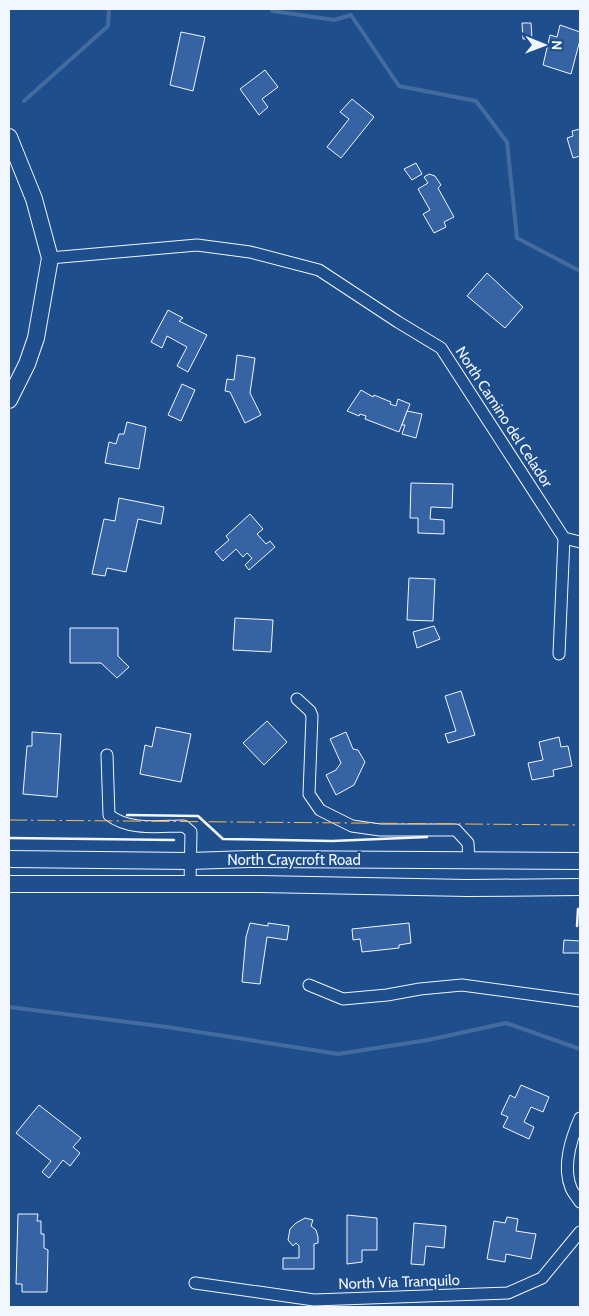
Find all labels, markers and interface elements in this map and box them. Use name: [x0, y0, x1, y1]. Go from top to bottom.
north arrow: [519, 20, 569, 70]
text: N: [548, 40, 566, 50]
street label: North Camino del Celador: [452, 343, 556, 491]
street label: North Craycroft Road: [227, 851, 361, 869]
street label: North Via Tranquilo: [338, 1271, 460, 1293]

